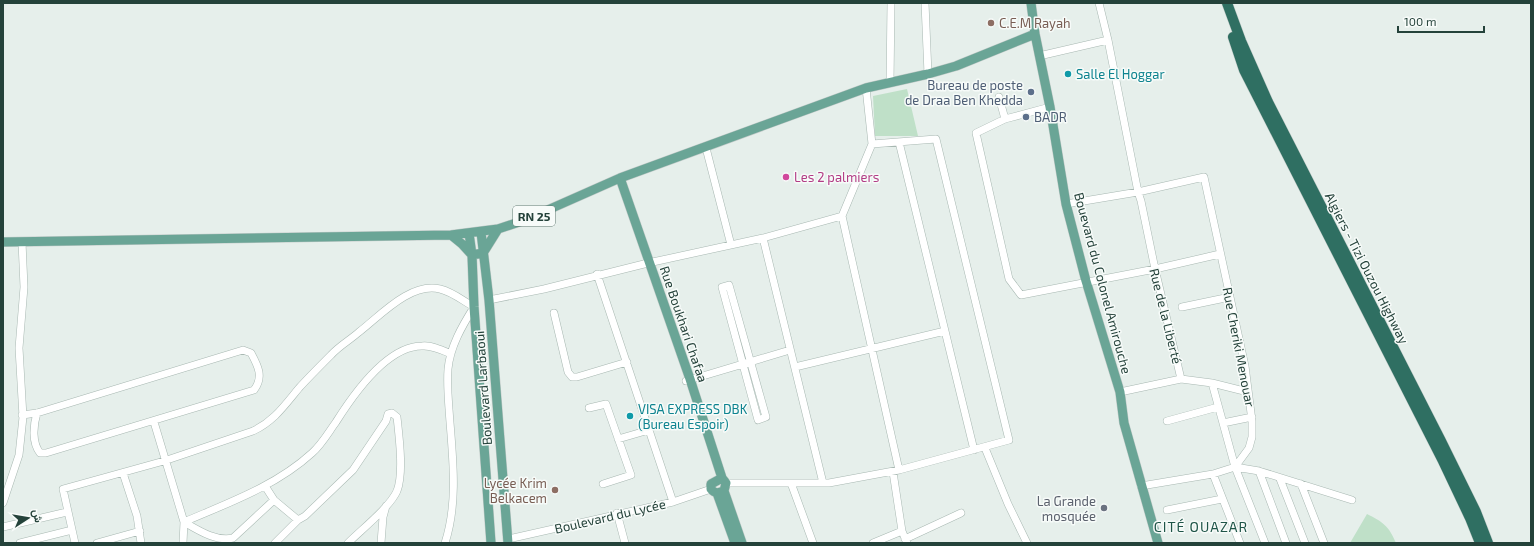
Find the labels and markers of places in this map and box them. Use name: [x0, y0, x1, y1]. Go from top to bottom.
place label: C.E.M Rayah: [999, 15, 1071, 31]
marker: C.E.M Rayah: [986, 18, 996, 28]
place label: Salle El Hoggar: [1076, 66, 1165, 82]
marker: Salle El Hoggar: [1063, 69, 1073, 79]
place label: Bureau de poste de Draa Ben Khedda: [905, 77, 1023, 108]
marker: Bureau de poste de Draa Ben Khedda: [1026, 87, 1036, 97]
place label: BADR: [1034, 109, 1067, 125]
marker: BADR: [1021, 112, 1031, 122]
place label: Les 2 palmiers: [794, 169, 879, 185]
marker: Les 2 palmiers: [781, 172, 791, 182]
place label: VISA EXPRESS DBK (Bureau Espoir): [638, 401, 748, 432]
marker: VISA EXPRESS DBK (Bureau Espoir): [625, 411, 635, 421]
place label: Lycée Krim Belkacem: [484, 475, 547, 506]
marker: Lycée Krim Belkacem: [550, 485, 560, 495]
place label: La Grande mosquée: [1037, 493, 1096, 524]
marker: La Grande mosquée: [1099, 503, 1109, 513]

